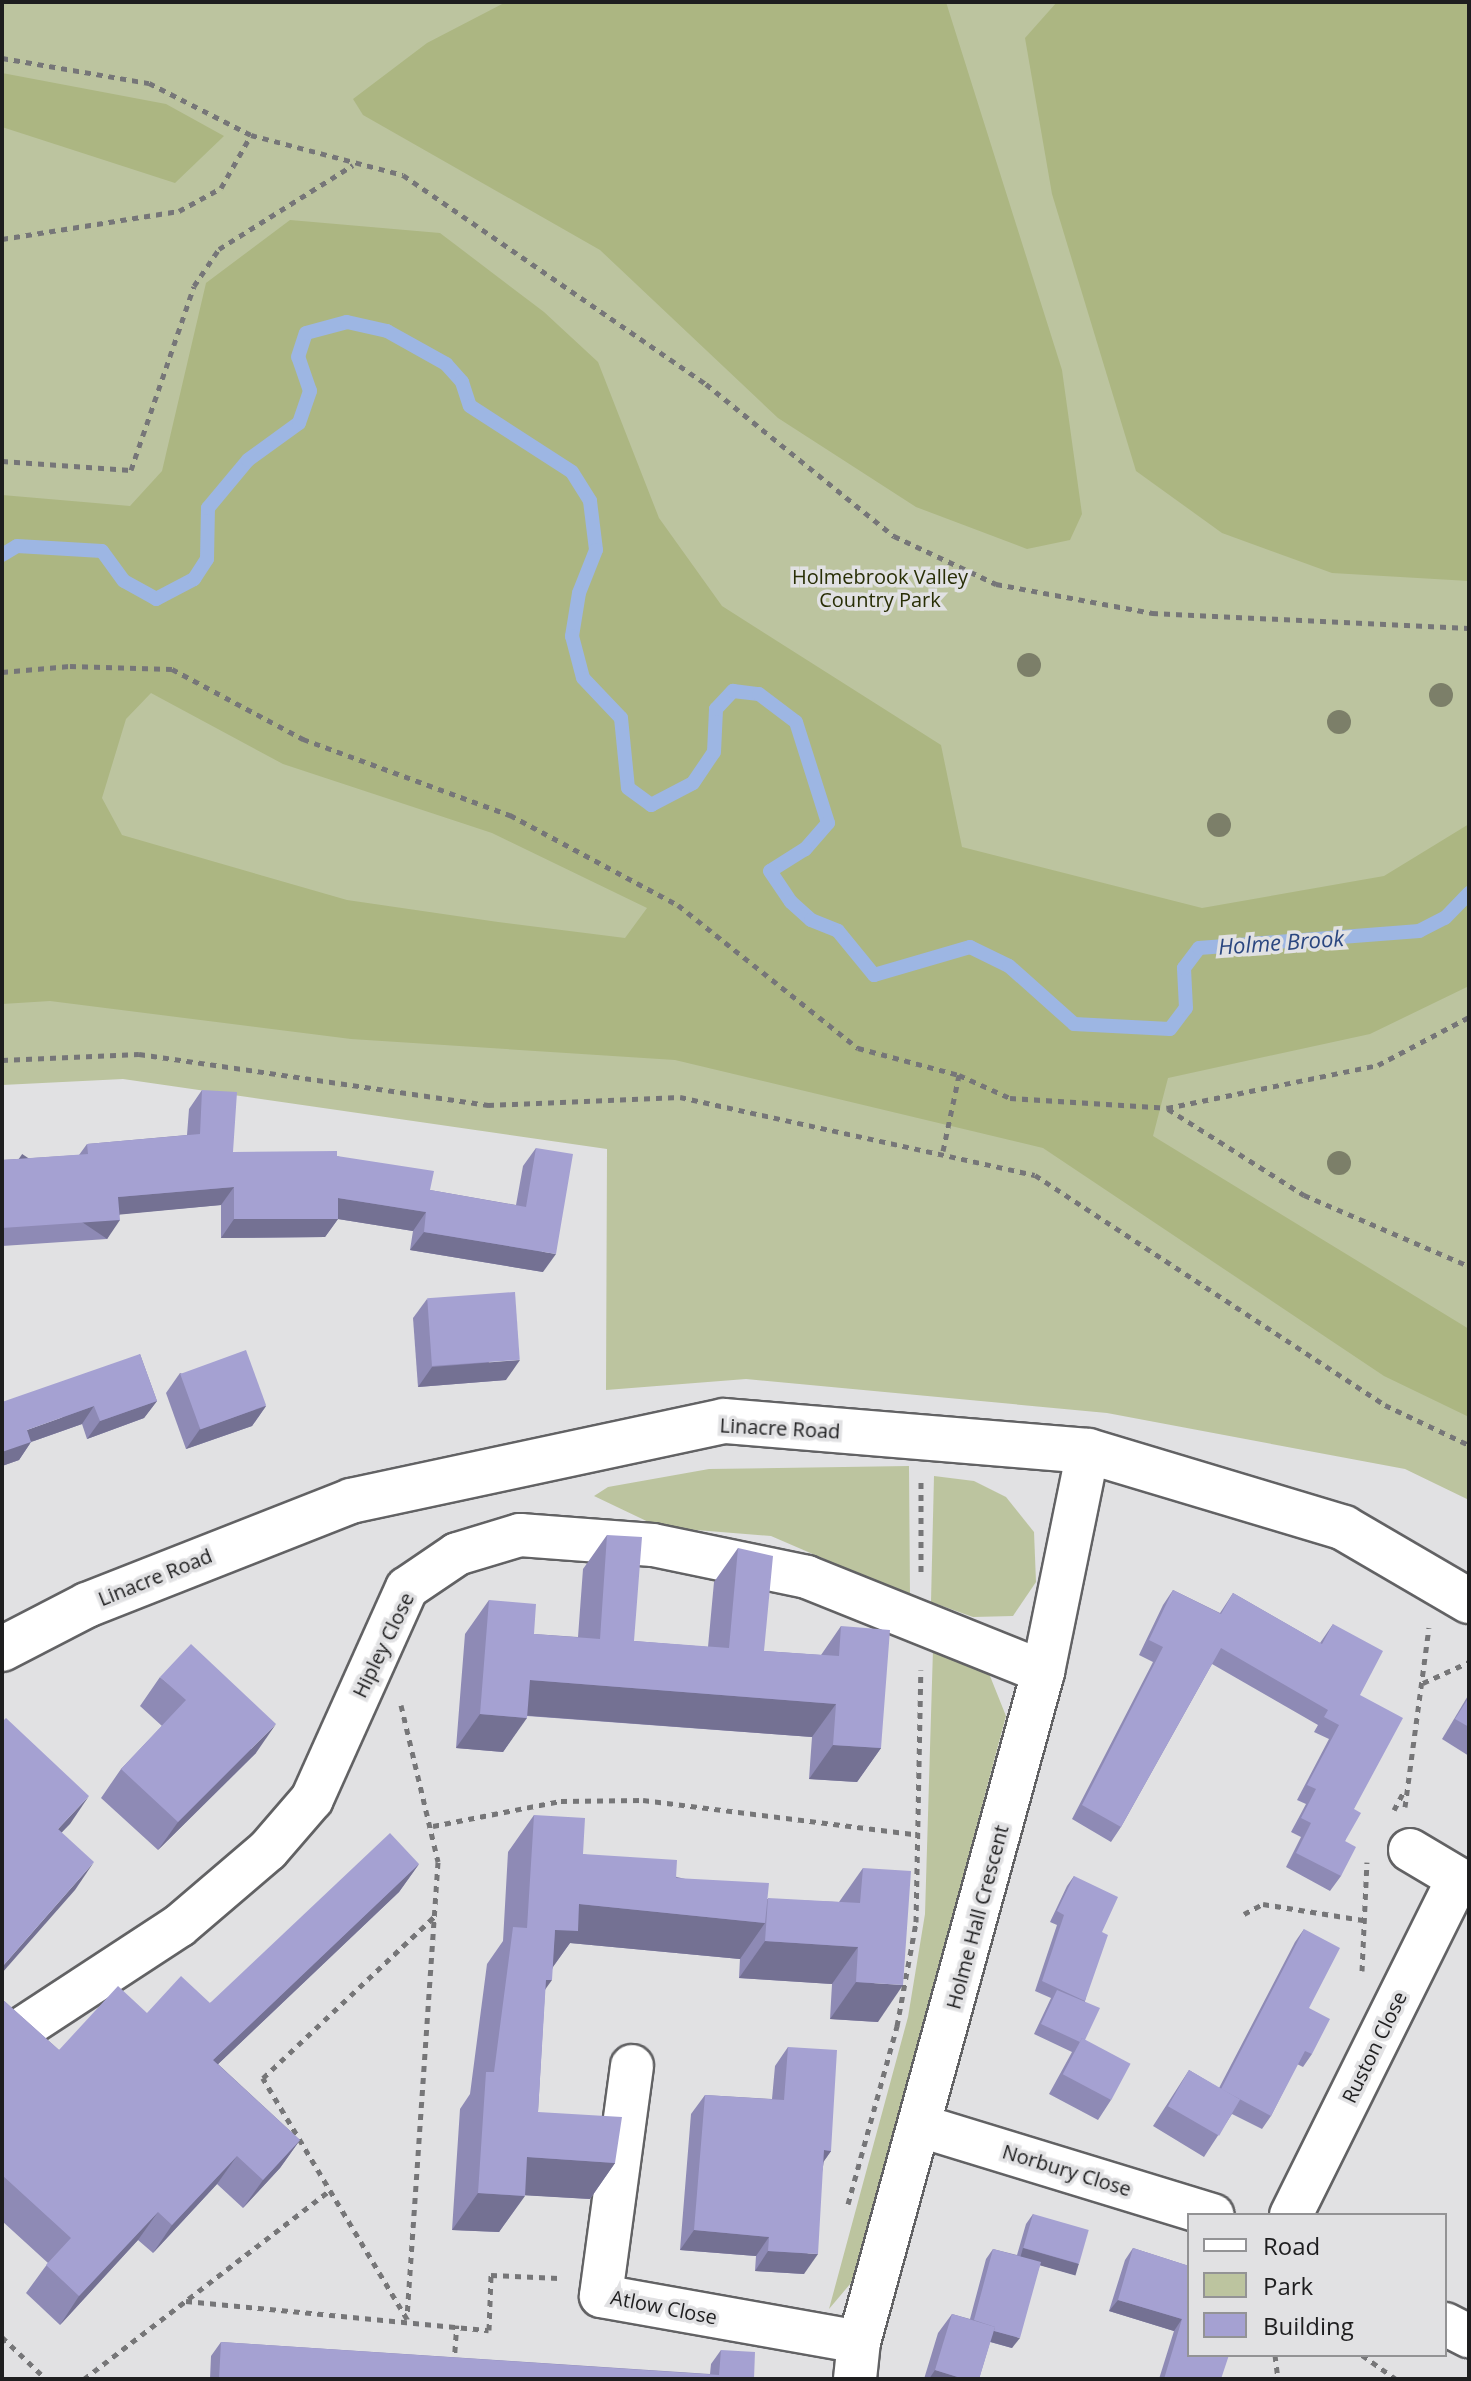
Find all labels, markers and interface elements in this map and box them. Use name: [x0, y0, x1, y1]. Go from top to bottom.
park label: Holmebrook Valley Country Park: [792, 565, 968, 612]
water label: Holme Brook: [1217, 924, 1345, 960]
street label: Linacre Road: [719, 1413, 841, 1443]
street label: Linacre Road: [95, 1543, 215, 1611]
street label: Hipley Close: [347, 1589, 419, 1701]
street label: Holme Hall Crescent: [941, 1822, 1013, 2012]
street label: Ruston Close: [1337, 1987, 1411, 2107]
street label: Norbury Close: [1000, 2139, 1134, 2201]
legend: [1187, 2213, 1447, 2357]
text: Road: [1263, 2229, 1320, 2262]
text: Park: [1263, 2269, 1313, 2302]
street label: Atlow Close: [609, 2285, 719, 2329]
text: Building: [1263, 2309, 1354, 2342]

